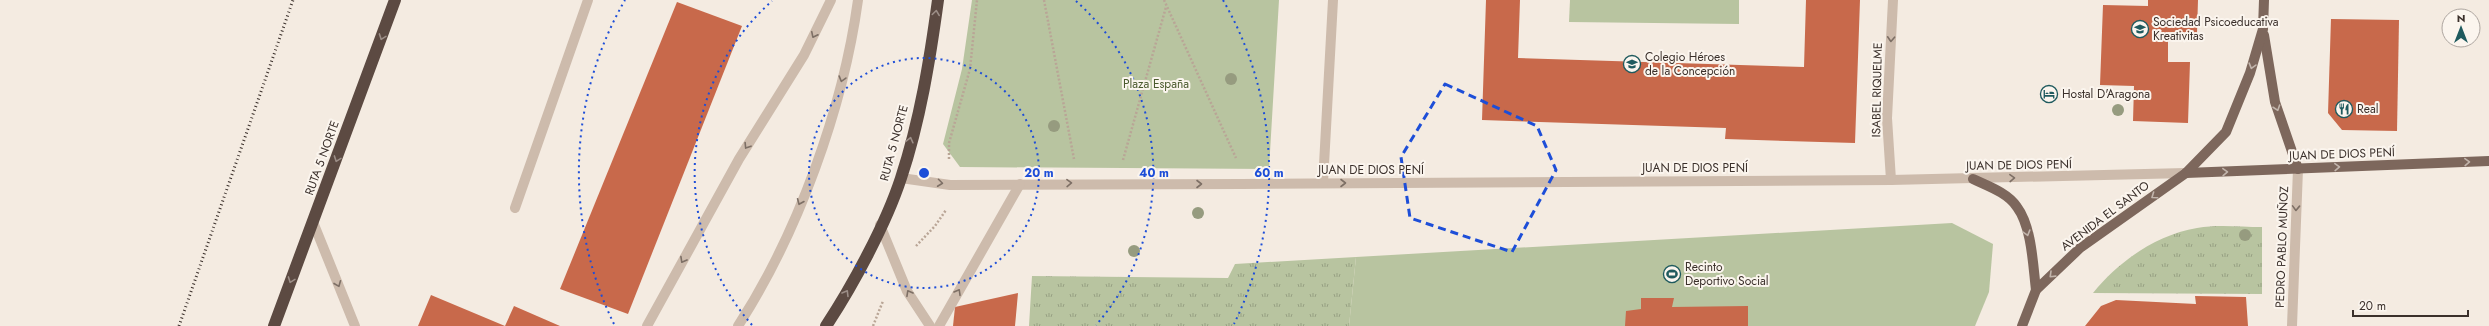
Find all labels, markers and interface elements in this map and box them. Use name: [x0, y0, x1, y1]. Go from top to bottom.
north arrow: [2441, 8, 2481, 48]
one-way arrow: [931, 10, 940, 16]
text: N: [2457, 10, 2465, 26]
place label: Sociedad Psicoeducativa Kreativitas: [2153, 13, 2279, 45]
school or university icon: Sociedad Psicoeducativa Kreativitas: [2130, 19, 2150, 39]
one-way arrow: [811, 31, 819, 38]
one-way arrow: [378, 33, 386, 40]
one-way arrow: [1887, 36, 1896, 42]
street label: ISABEL RIQUELME: [1867, 42, 1887, 138]
place label: Colegio Héroes de la Concepción: [1645, 48, 1735, 80]
school or university icon: Colegio Héroes de la Concepción: [1622, 54, 1642, 74]
one-way arrow: [2248, 62, 2257, 69]
park label: Plaza España: [1123, 75, 1189, 93]
one-way arrow: [838, 76, 846, 82]
hotel icon: Hostal D'Aragona: [2039, 84, 2059, 104]
place label: Hostal D'Aragona: [2062, 85, 2150, 103]
restaurant icon: Real: [2334, 99, 2354, 119]
place label: Real: [2357, 100, 2378, 118]
street label: RUTA 5 NORTE: [875, 103, 913, 183]
one-way arrow: [2273, 104, 2281, 111]
street label: RUTA 5 NORTE: [300, 118, 344, 198]
one-way arrow: [906, 137, 914, 144]
one-way arrow: [744, 142, 752, 149]
street label: JUAN DE DIOS PENÍ: [2287, 143, 2396, 165]
one-way arrow: [333, 155, 341, 162]
street label: JUAN DE DIOS PENÍ: [1964, 155, 2073, 175]
one-way arrow: [2464, 157, 2470, 166]
street label: JUAN DE DIOS PENÍ: [1640, 159, 1749, 177]
street label: JUAN DE DIOS PENÍ: [1316, 161, 1425, 179]
one-way arrow: [2334, 163, 2340, 171]
text: 20 m: [1024, 164, 1054, 182]
text: 40 m: [1139, 164, 1169, 182]
text: 60 m: [1254, 164, 1284, 182]
centre of rings: [917, 166, 931, 180]
one-way arrow: [2222, 167, 2228, 176]
one-way arrow: [2009, 174, 2015, 182]
street label: AVENIDA EL SANTO: [2057, 177, 2153, 255]
one-way arrow: [936, 178, 943, 187]
one-way arrow: [1066, 179, 1072, 187]
one-way arrow: [1340, 179, 1346, 187]
one-way arrow: [1196, 180, 1202, 188]
street label: PEDRO PABLO MUÑOZ: [2271, 185, 2293, 308]
one-way arrow: [2151, 191, 2158, 199]
one-way arrow: [797, 199, 805, 206]
one-way arrow: [2292, 205, 2301, 211]
one-way arrow: [2022, 230, 2031, 237]
one-way arrow: [681, 255, 688, 263]
place label: Recinto Deportivo Social: [1685, 258, 1769, 290]
sports icon: Recinto Deportivo Social: [1662, 264, 1682, 284]
one-way arrow: [2049, 270, 2057, 278]
one-way arrow: [288, 277, 296, 284]
one-way arrow: [333, 279, 341, 287]
one-way arrow: [954, 289, 961, 296]
one-way arrow: [841, 290, 849, 297]
one-way arrow: [907, 290, 914, 297]
scale bar: [2353, 292, 2468, 318]
text: 20 m: [2359, 297, 2386, 315]

